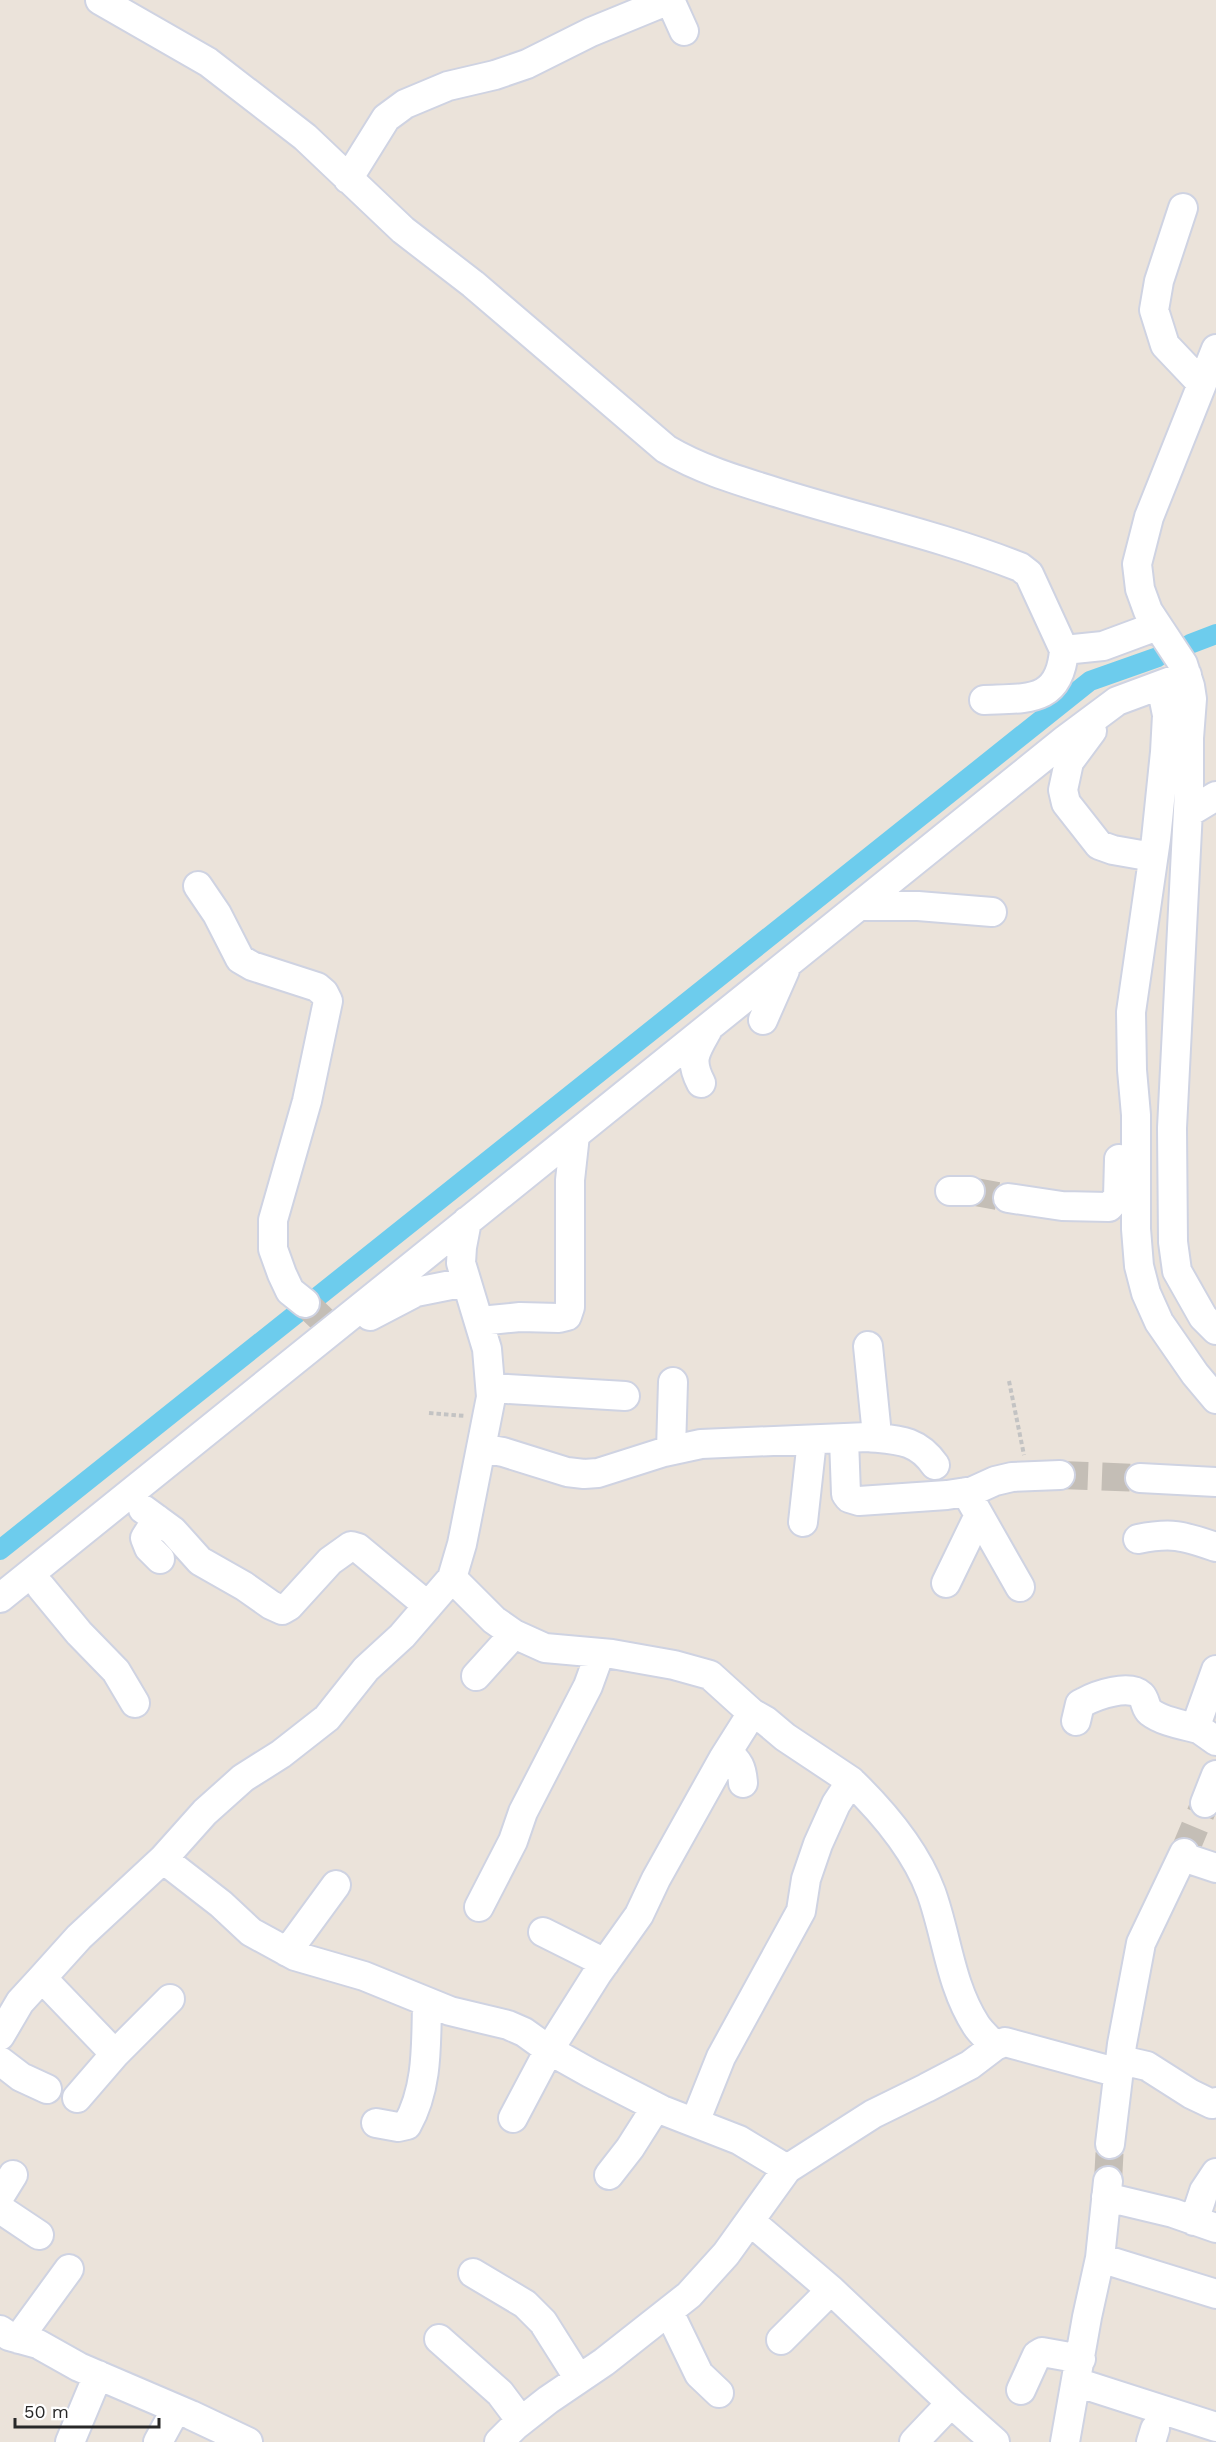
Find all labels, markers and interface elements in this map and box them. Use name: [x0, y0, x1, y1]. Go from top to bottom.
scale bar: [15, 2391, 159, 2429]
text: 50 m: [24, 2401, 69, 2422]

